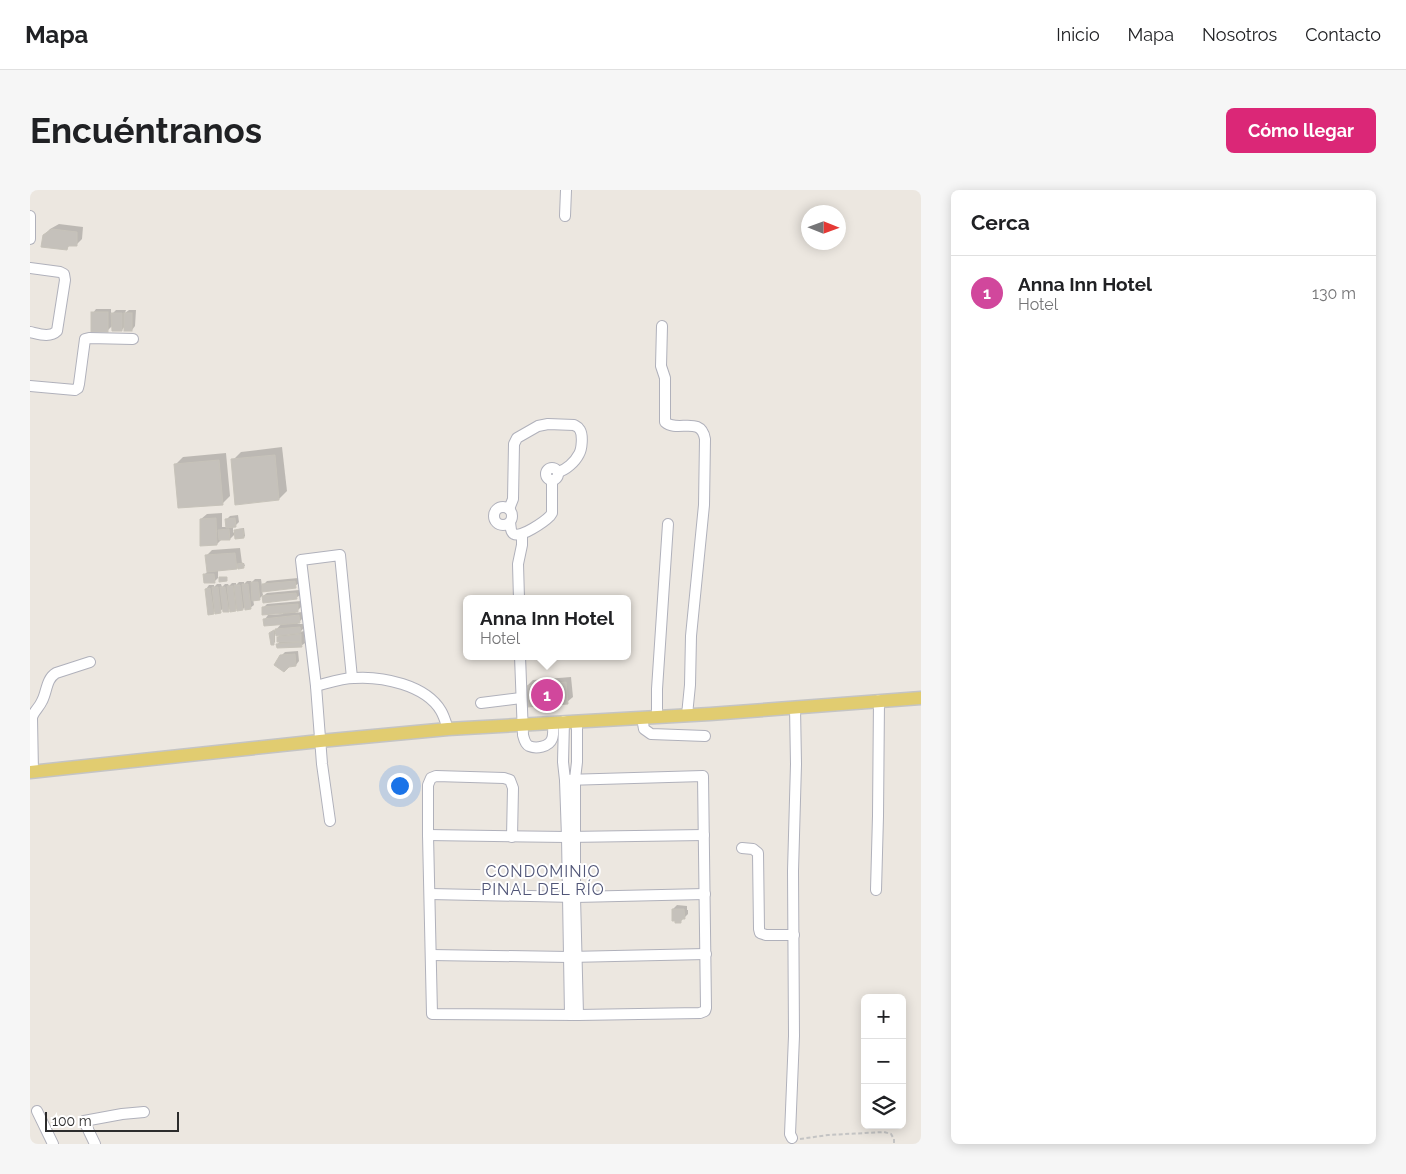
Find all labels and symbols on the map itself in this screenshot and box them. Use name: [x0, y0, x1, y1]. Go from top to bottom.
north arrow: [801, 205, 846, 250]
pin: 1: [531, 676, 563, 714]
your location: [387, 773, 413, 799]
district label: CONDOMINIO PINAL DEL RÍO: [481, 862, 605, 899]
scale bar: [45, 1109, 179, 1132]

